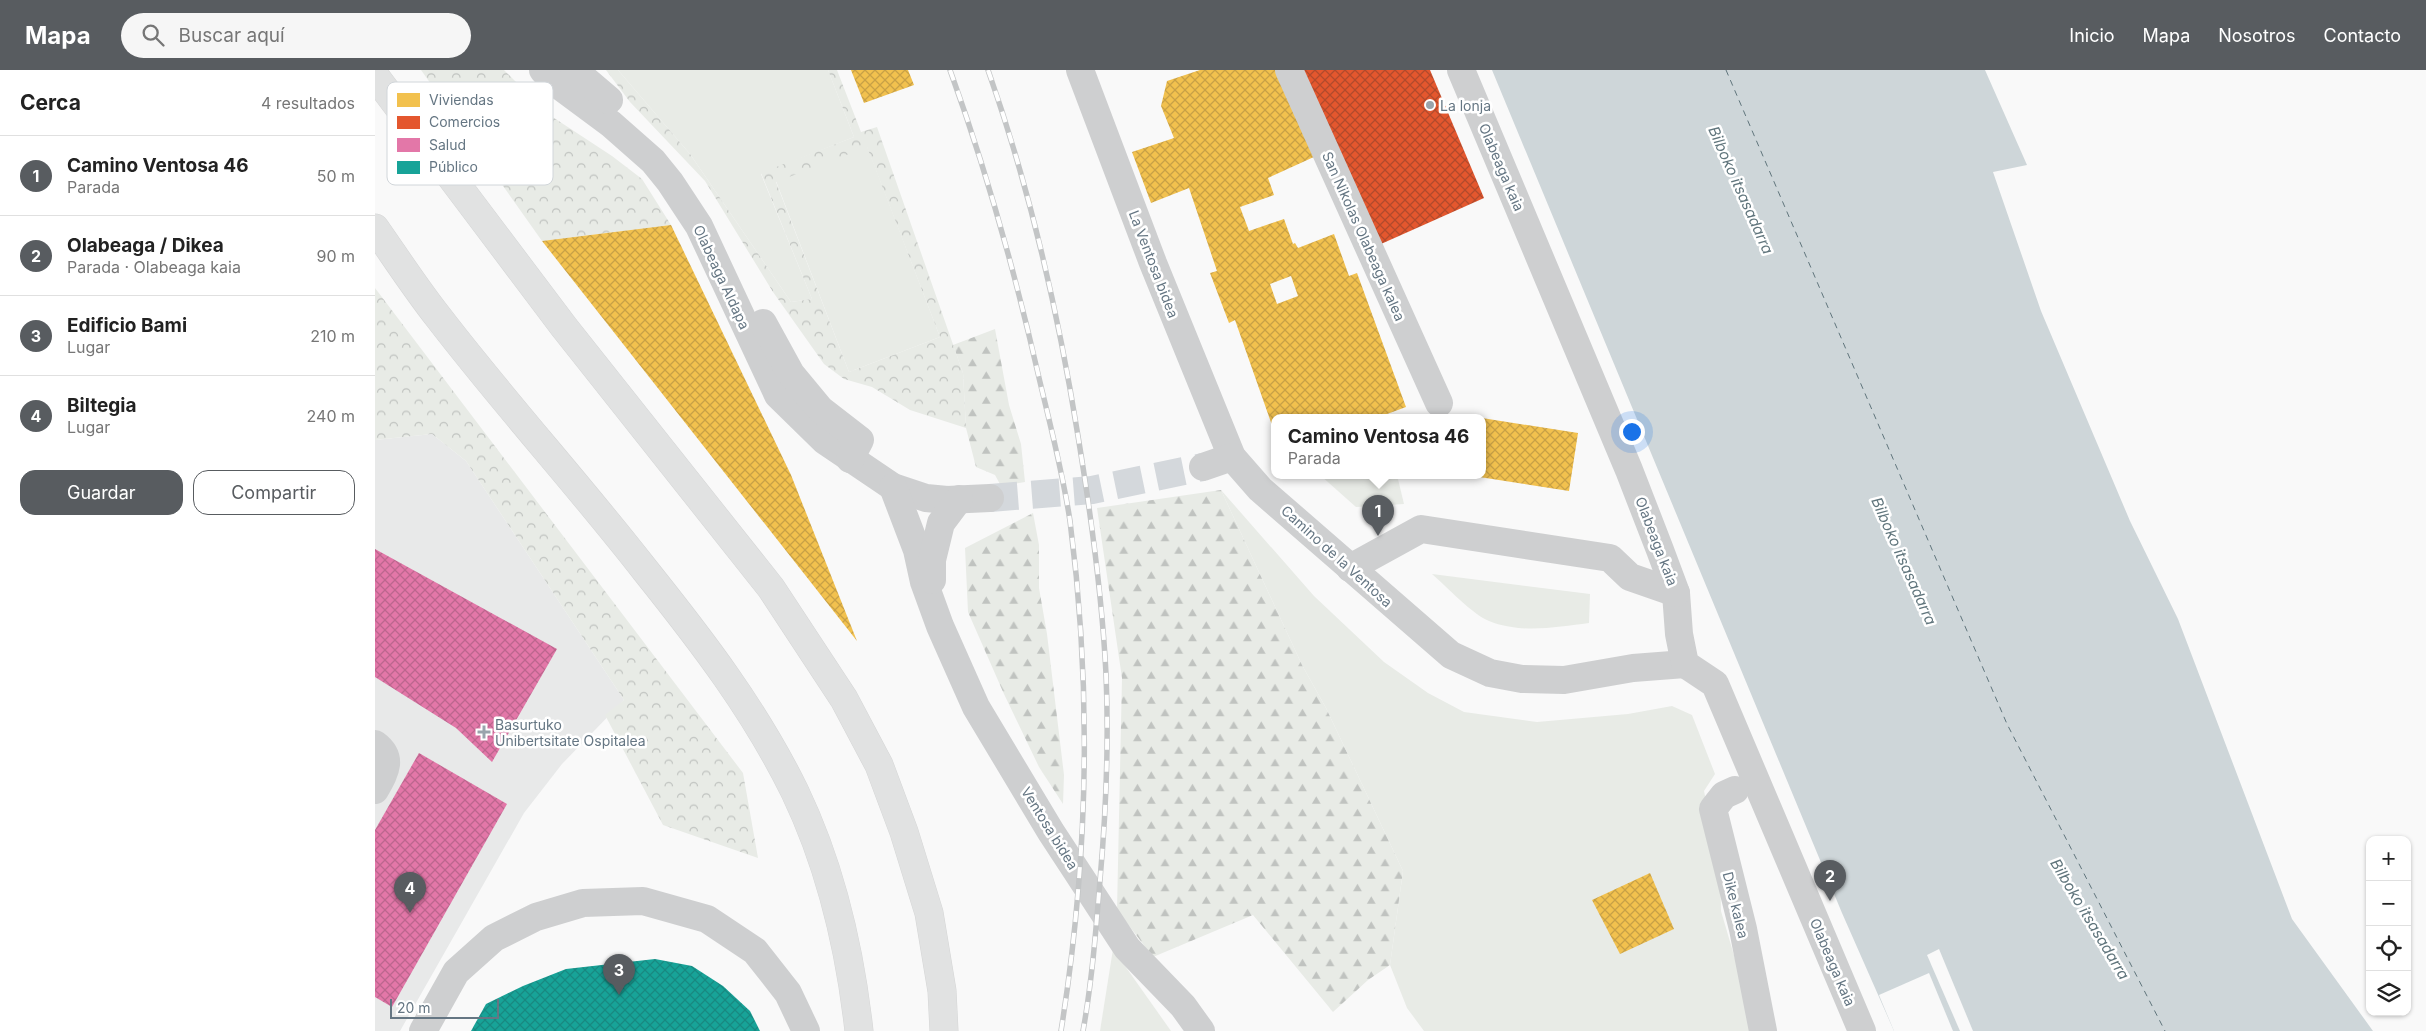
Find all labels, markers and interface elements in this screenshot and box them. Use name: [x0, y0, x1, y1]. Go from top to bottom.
search box: [121, 13, 471, 58]
text: Mapa: [25, 21, 91, 50]
icon: search: [139, 21, 167, 49]
text: Buscar aquí: [179, 24, 285, 47]
text: Inicio: [2069, 25, 2115, 46]
text: Mapa: [2143, 25, 2190, 46]
text: Nosotros: [2218, 25, 2296, 46]
text: Contacto: [2324, 25, 2401, 46]
legend: [387, 82, 553, 185]
text: Cerca: [20, 90, 81, 115]
text: Viviendas: [429, 91, 494, 108]
text: 4 resultados: [261, 93, 355, 113]
place label: La lonja: [1440, 97, 1491, 114]
marker: La lonja: [1424, 99, 1436, 111]
text: Comercios: [429, 113, 500, 130]
street label: Olabeaga kaia: [1476, 120, 1528, 214]
water label: Bilboko itsasadarra: [1704, 123, 1778, 257]
text: Salud: [429, 136, 466, 153]
street label: San Nikolas Olabeaga kalea: [1319, 149, 1409, 323]
text: Camino Ventosa 46: [67, 154, 249, 177]
text: Público: [429, 158, 478, 175]
text: 1: [33, 166, 39, 186]
text: 50 m: [317, 166, 355, 186]
text: Parada: [67, 177, 120, 197]
street label: La Ventosa bidea: [1126, 208, 1182, 320]
street label: Olabeaga Aldapa: [690, 222, 754, 332]
text: Olabeaga / Dikea: [67, 234, 224, 257]
text: 2: [31, 246, 41, 266]
text: 90 m: [316, 246, 355, 266]
text: Parada · Olabeaga kaia: [67, 257, 241, 277]
text: Edificio Bami: [67, 314, 187, 337]
text: 3: [31, 326, 41, 346]
text: 210 m: [310, 326, 355, 346]
text: Lugar: [67, 337, 110, 357]
text: Biltegia: [67, 394, 136, 417]
text: 4: [31, 406, 41, 426]
text: 240 m: [307, 406, 355, 426]
popup: [1271, 414, 1486, 479]
text: Lugar: [67, 417, 110, 437]
your location: [1619, 419, 1645, 445]
text: Camino Ventosa 46: [1288, 425, 1469, 448]
text: Parada: [1288, 448, 1341, 468]
button: Guardar: [20, 470, 183, 515]
button: Compartir: [193, 470, 355, 515]
street label: Olabeaga kaia: [1632, 494, 1682, 588]
water label: Bilboko itsasadarra: [1867, 494, 1941, 628]
pin: 1: [1362, 495, 1394, 536]
street label: Camino de la Ventosa: [1278, 502, 1396, 610]
place label: Basurtuko Unibertsitate Ospitalea: [495, 716, 646, 749]
marker: Basurtuko Unibertsitate Ospitalea: [477, 725, 491, 739]
street label: Ventosa bidea: [1018, 784, 1082, 872]
map controls: [2366, 836, 2411, 1016]
button: +: [2366, 836, 2411, 881]
water label: Bilboko itsasadarra: [2046, 855, 2134, 983]
pin: 2: [1814, 860, 1846, 901]
street label: Dike kalea: [1720, 870, 1752, 940]
pin: 4: [394, 872, 426, 913]
button: −: [2366, 881, 2411, 926]
street label: Olabeaga kaia: [1807, 915, 1859, 1009]
button: locate: [2366, 926, 2411, 971]
pin: 3: [603, 954, 635, 995]
button: layers: [2366, 971, 2411, 1016]
scale bar: [390, 996, 499, 1019]
text: 20 m: [397, 999, 431, 1016]

